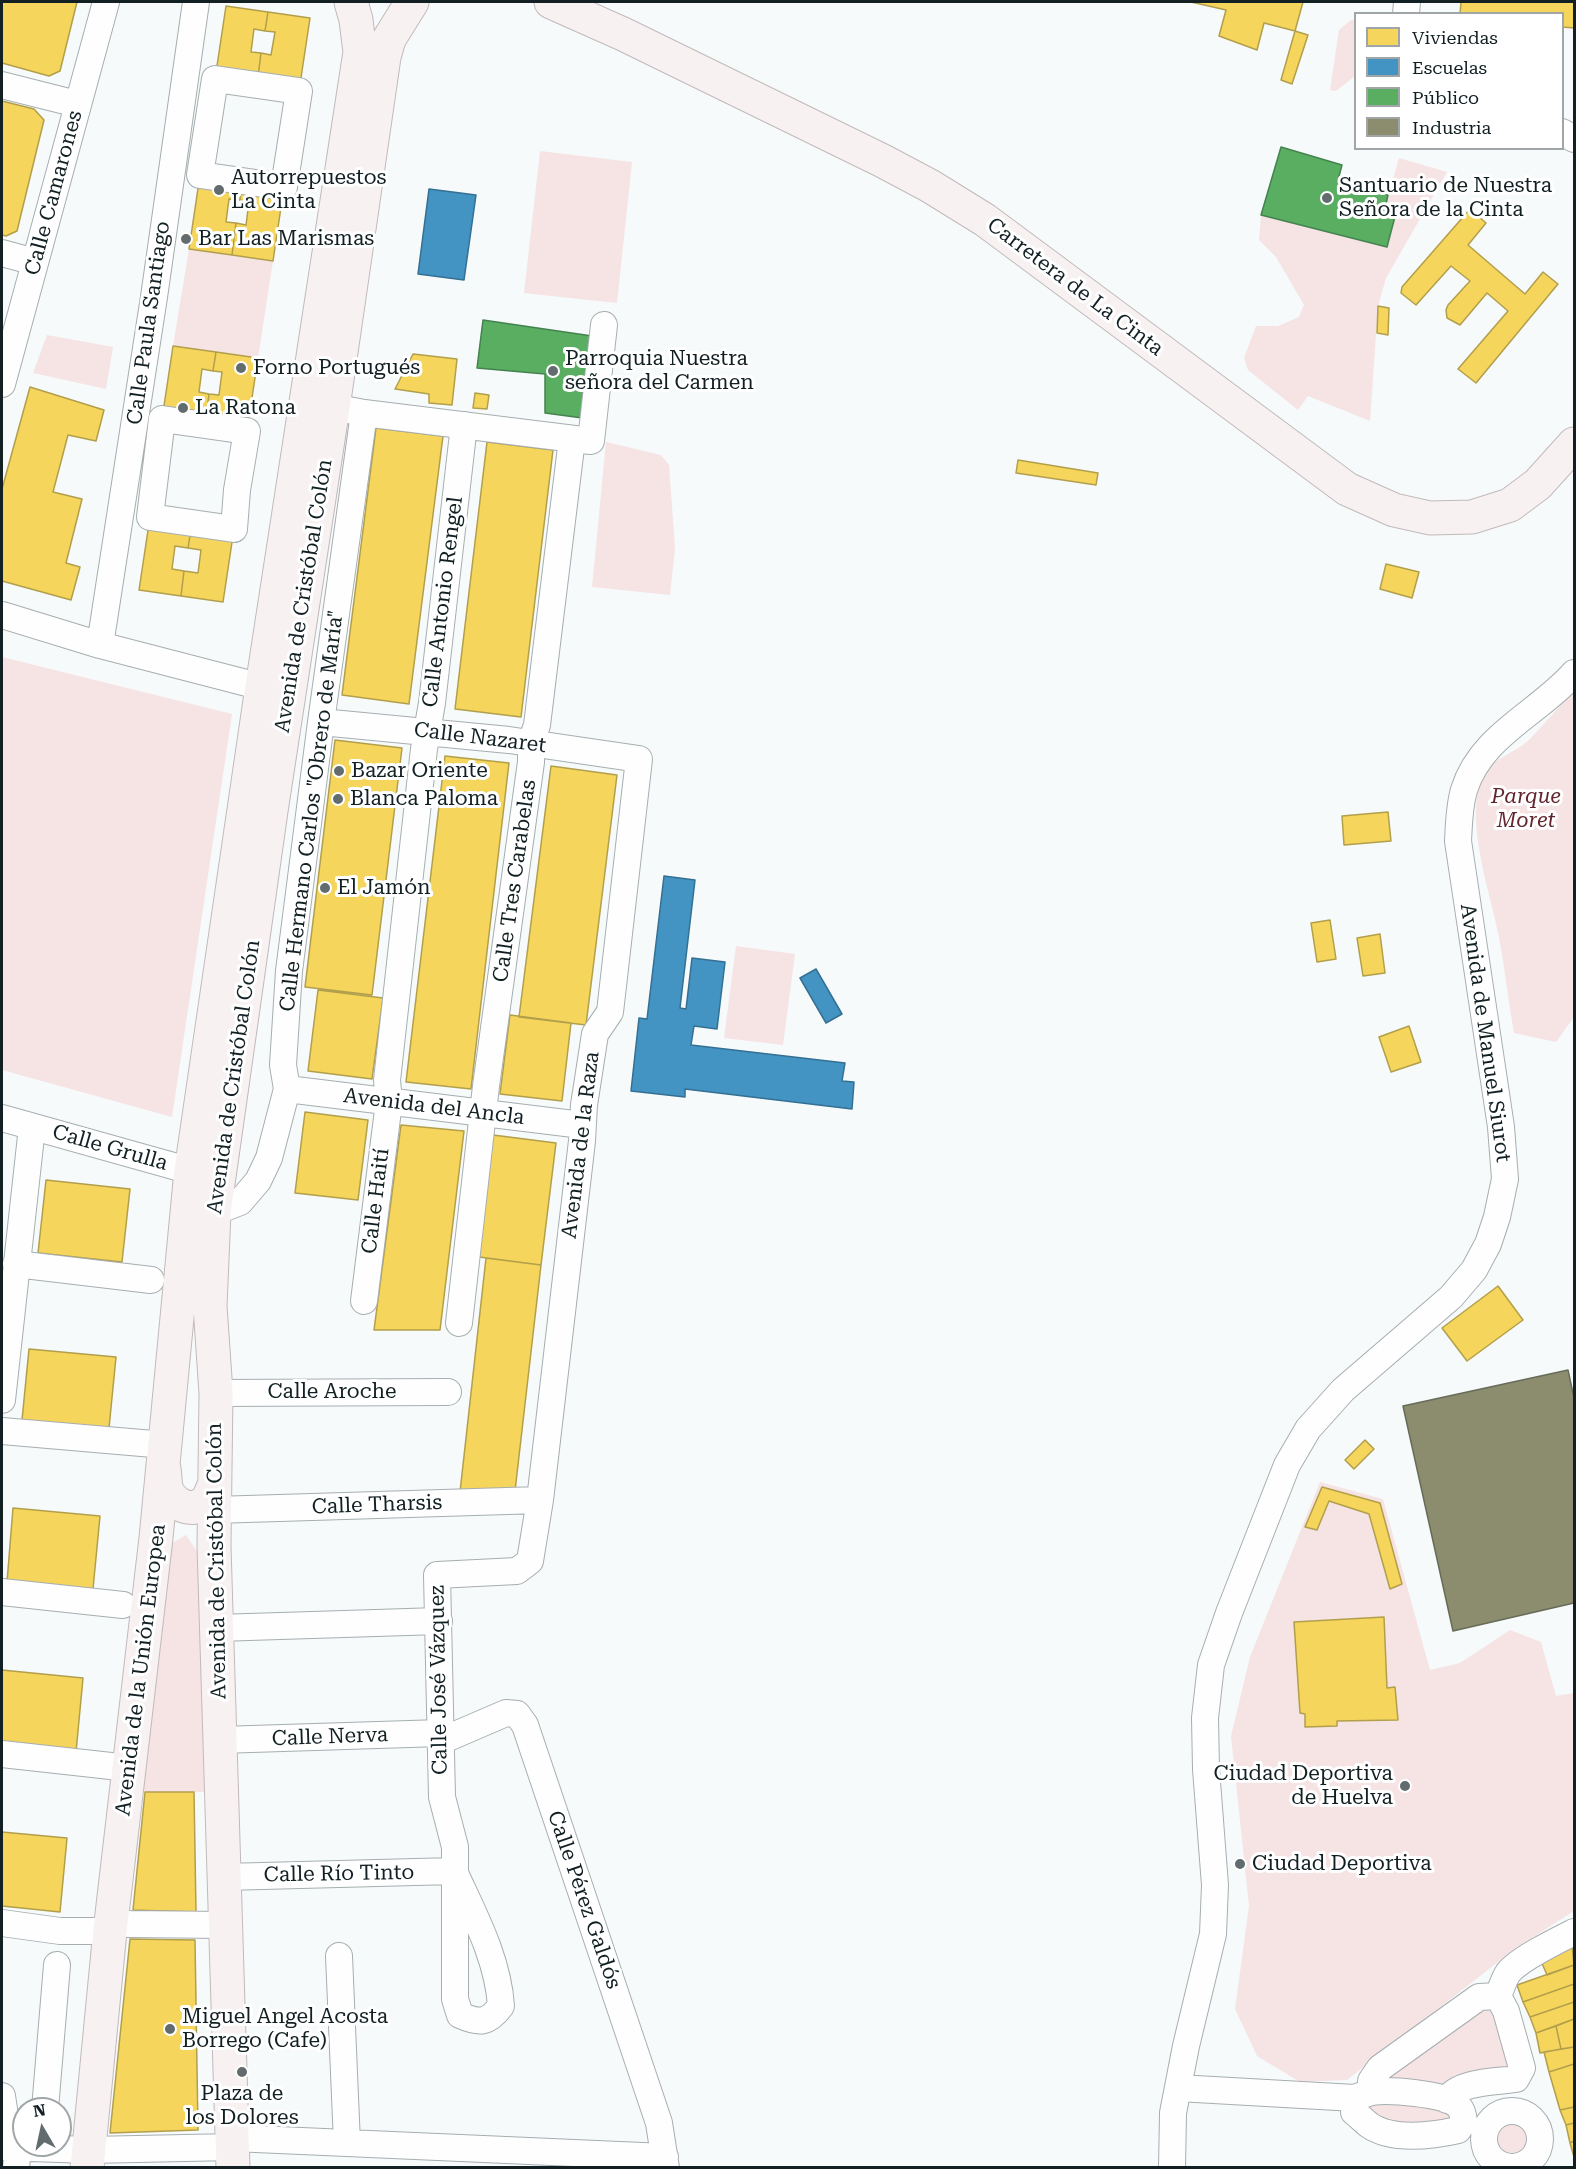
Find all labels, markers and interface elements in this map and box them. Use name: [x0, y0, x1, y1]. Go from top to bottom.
legend: [1354, 12, 1564, 150]
text: Viviendas: [1412, 27, 1498, 48]
text: Escuelas: [1412, 57, 1487, 78]
text: Público: [1412, 87, 1479, 108]
street label: Calle Camarones: [20, 108, 88, 278]
text: Industria: [1412, 117, 1491, 138]
place label: Autorrepuestos La Cinta: [231, 165, 387, 215]
place label: Santuario de Nuestra Señora de la Cinta: [1339, 173, 1552, 223]
marker: Autorrepuestos La Cinta: [212, 183, 226, 197]
marker: Santuario de Nuestra Señora de la Cinta: [1320, 191, 1334, 205]
street label: Carretera de La Cinta: [982, 213, 1168, 361]
street label: Calle Paula Santiago: [122, 220, 176, 426]
place label: Bar Las Marismas: [198, 226, 374, 252]
marker: Bar Las Marismas: [179, 232, 193, 246]
place label: Parroquia Nuestra señora del Carmen: [565, 346, 754, 396]
place label: Forno Portugués: [253, 355, 420, 381]
marker: Forno Portugués: [234, 361, 248, 375]
marker: Parroquia Nuestra señora del Carmen: [546, 364, 560, 378]
place label: La Ratona: [195, 395, 296, 421]
marker: La Ratona: [176, 401, 190, 415]
street label: Avenida de Cristóbal Colón: [270, 457, 338, 735]
street label: Calle Antonio Rengel: [418, 495, 468, 709]
street label: Calle Hermano Carlos "Obrero de María": [275, 609, 349, 1013]
street label: Calle Nazaret: [412, 717, 548, 759]
place label: Bazar Oriente: [351, 758, 488, 784]
marker: Bazar Oriente: [332, 764, 346, 778]
street label: Calle Tres Carabelas: [488, 778, 542, 984]
park label: Parque Moret: [1491, 784, 1561, 834]
place label: Blanca Paloma: [350, 786, 498, 812]
marker: Blanca Paloma: [331, 792, 345, 806]
place label: El Jamón: [337, 875, 431, 901]
marker: El Jamón: [318, 881, 332, 895]
street label: Avenida de Manuel Siurot: [1454, 902, 1516, 1164]
street label: Avenida de Cristóbal Colón: [202, 938, 266, 1216]
street label: Avenida de la Raza: [557, 1050, 605, 1240]
street label: Avenida del Ancla: [342, 1083, 526, 1131]
street label: Calle Grulla: [49, 1120, 171, 1176]
street label: Calle Haití: [357, 1147, 395, 1255]
street label: Calle Aroche: [267, 1379, 397, 1405]
street label: Avenida de Cristóbal Colón: [202, 1422, 232, 1700]
street label: Calle Tharsis: [311, 1490, 443, 1520]
street label: Avenida de la Unión Europea: [111, 1523, 171, 1817]
street label: Calle José Vázquez: [425, 1585, 453, 1775]
street label: Calle Nerva: [271, 1722, 389, 1752]
place label: Ciudad Deportiva de Huelva: [1213, 1761, 1393, 1811]
marker: Ciudad Deportiva de Huelva: [1398, 1779, 1412, 1793]
street label: Calle Pérez Galdós: [542, 1808, 626, 1992]
place label: Ciudad Deportiva: [1252, 1851, 1432, 1877]
marker: Ciudad Deportiva: [1233, 1857, 1247, 1871]
street label: Calle Río Tinto: [264, 1860, 414, 1888]
place label: Miguel Angel Acosta Borrego (Cafe): [182, 2004, 388, 2054]
marker: Miguel Angel Acosta Borrego (Cafe): [163, 2022, 177, 2036]
marker: Plaza de los Dolores: [235, 2065, 249, 2079]
place label: Plaza de los Dolores: [185, 2081, 299, 2131]
north arrow: [12, 2097, 72, 2157]
text: N: [32, 2100, 47, 2121]

